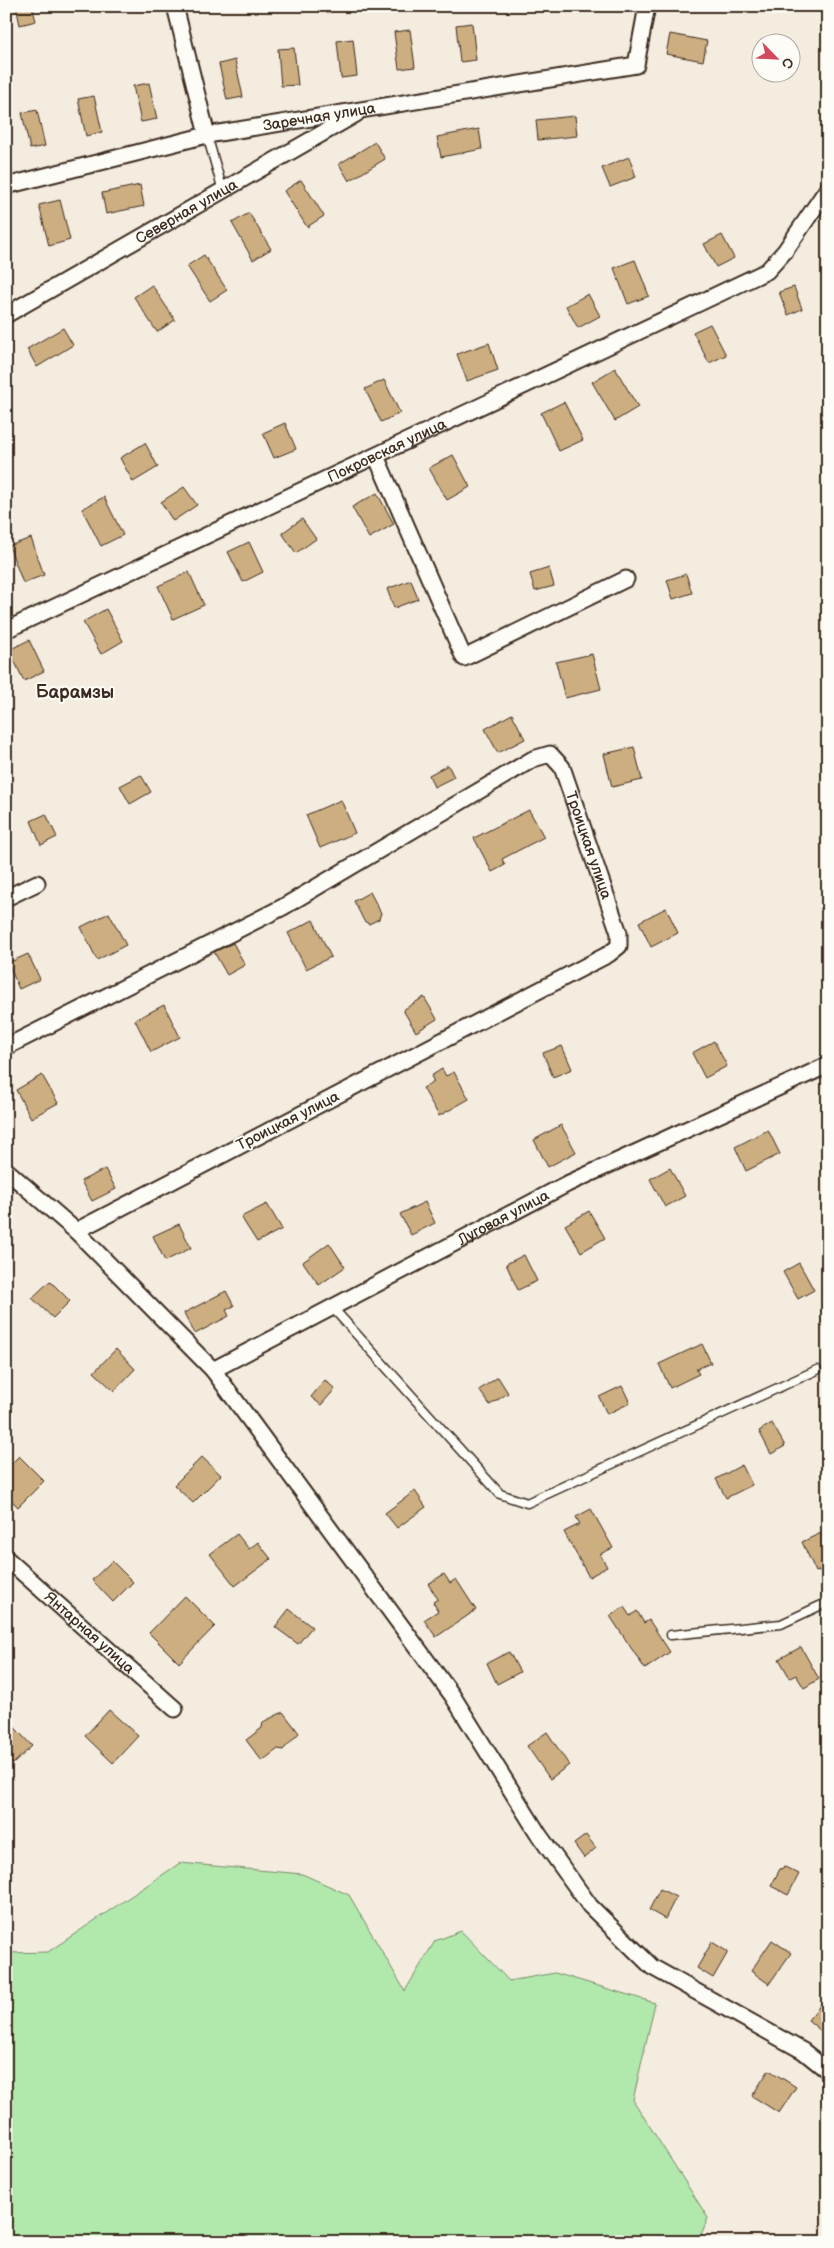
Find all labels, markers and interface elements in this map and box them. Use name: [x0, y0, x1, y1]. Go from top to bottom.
north arrow: [752, 32, 802, 82]
text: С: [778, 55, 797, 71]
street label: Заречная улица: [262, 98, 377, 135]
street label: Северная улица: [132, 175, 241, 248]
street label: Покровская улица: [324, 414, 449, 487]
district label: Барамзы: [36, 682, 114, 703]
street label: Троицкая улица: [562, 789, 616, 902]
street label: Троицкая улица: [233, 1087, 343, 1155]
street label: Луговая улица: [454, 1186, 552, 1250]
street label: Янтарная улица: [41, 1587, 139, 1678]

